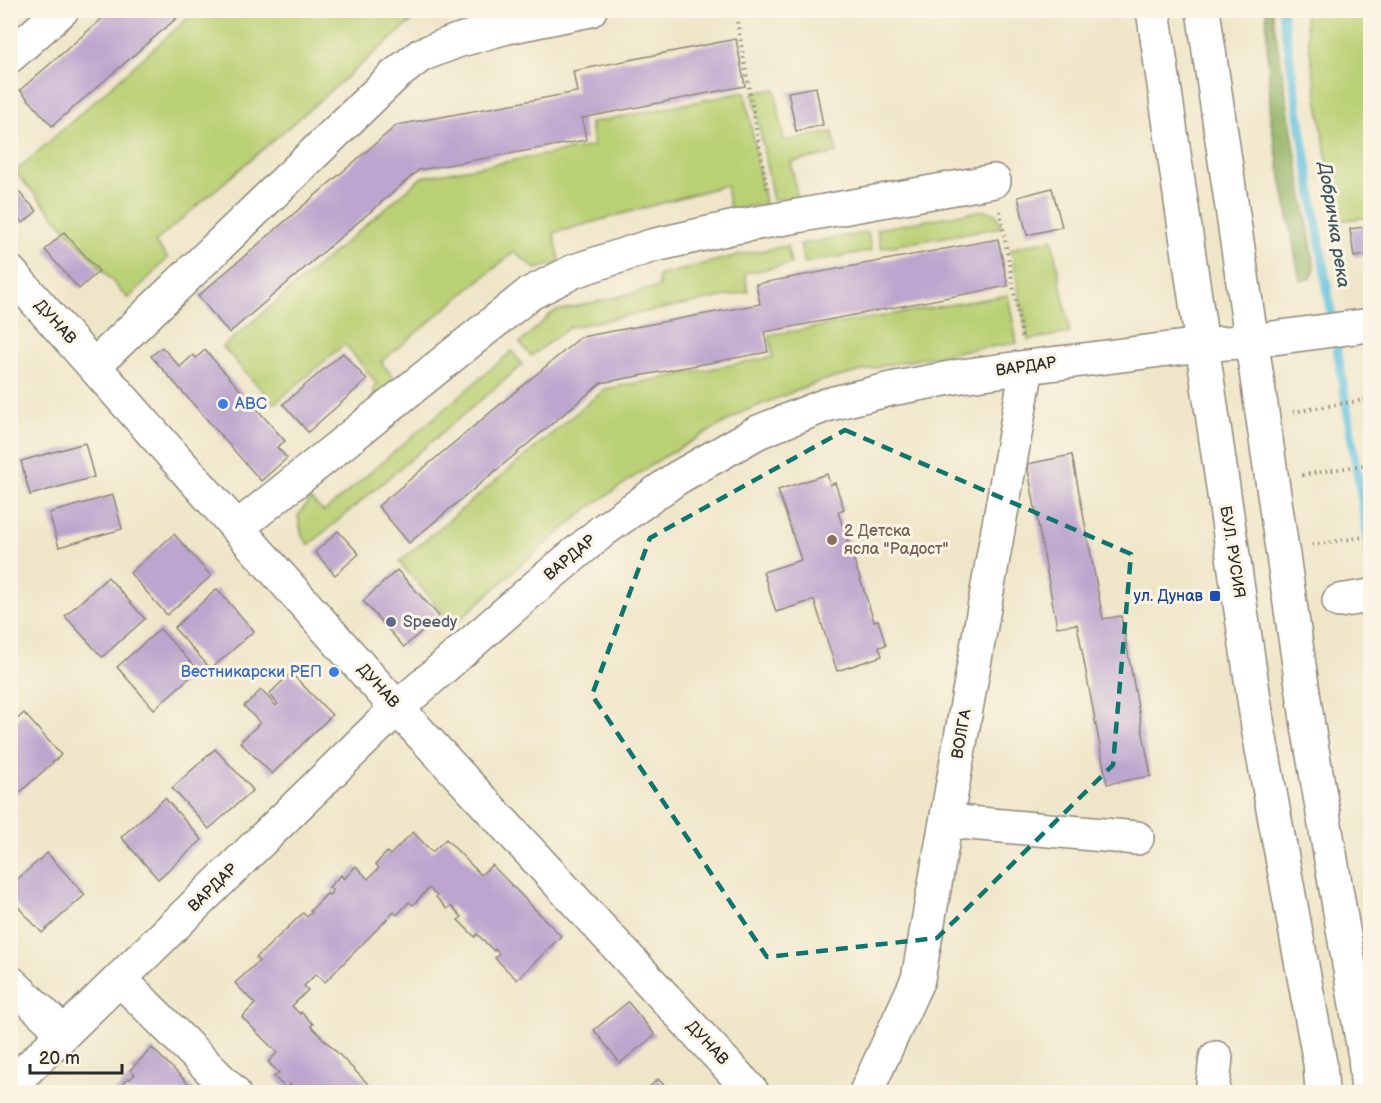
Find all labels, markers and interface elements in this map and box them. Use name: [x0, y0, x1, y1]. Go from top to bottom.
water label: Добричка река: [1314, 160, 1354, 289]
street label: ДУНАВ: [30, 296, 80, 348]
street label: ВАРДАР: [994, 353, 1058, 381]
place label: ABC: [235, 395, 267, 414]
marker: ABC: [216, 397, 230, 411]
street label: БУЛ. РУСИЯ: [1215, 504, 1249, 600]
place label: 2 Детска ясла "Радост": [844, 522, 949, 559]
street label: ВАРДАР: [540, 531, 600, 585]
marker: 2 Детска ясла "Радост": [825, 533, 839, 547]
place label: ул. Дунав: [1134, 587, 1204, 606]
marker: ул. Дунав: [1208, 589, 1222, 603]
place label: Speedy: [403, 613, 458, 632]
marker: Speedy: [384, 615, 398, 629]
street label: ДУНАВ: [353, 660, 403, 712]
place label: Вестникарски РЕП: [181, 663, 322, 682]
marker: Вестникарски РЕП: [327, 665, 341, 679]
street label: ВОЛГА: [948, 707, 976, 760]
street label: ВАРДАР: [184, 860, 242, 916]
street label: ДУНАВ: [682, 1017, 732, 1069]
scale bar: [30, 1037, 122, 1075]
text: 20 m: [39, 1048, 80, 1069]

